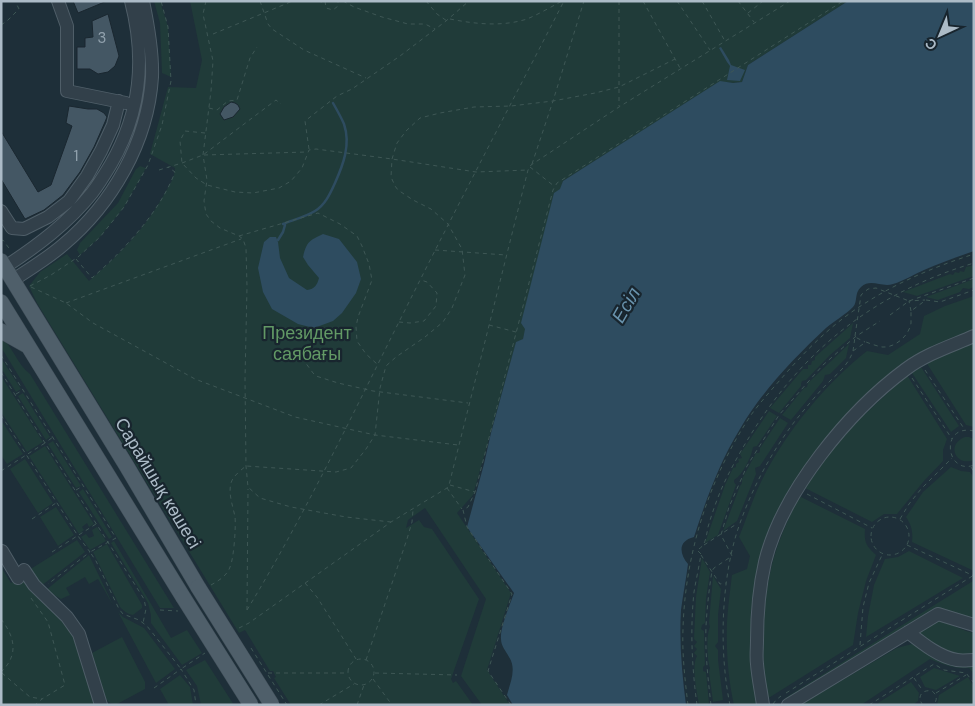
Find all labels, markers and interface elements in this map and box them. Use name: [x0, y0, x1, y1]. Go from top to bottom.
north arrow: [915, 10, 965, 60]
house number: 3: [98, 28, 106, 48]
text: С: [921, 34, 941, 54]
house number: 1: [74, 146, 78, 166]
water label: Есіл: [606, 282, 646, 327]
park label: Президент саябағы: [262, 321, 352, 366]
street label: Сарайшық көшесі: [109, 413, 207, 553]

